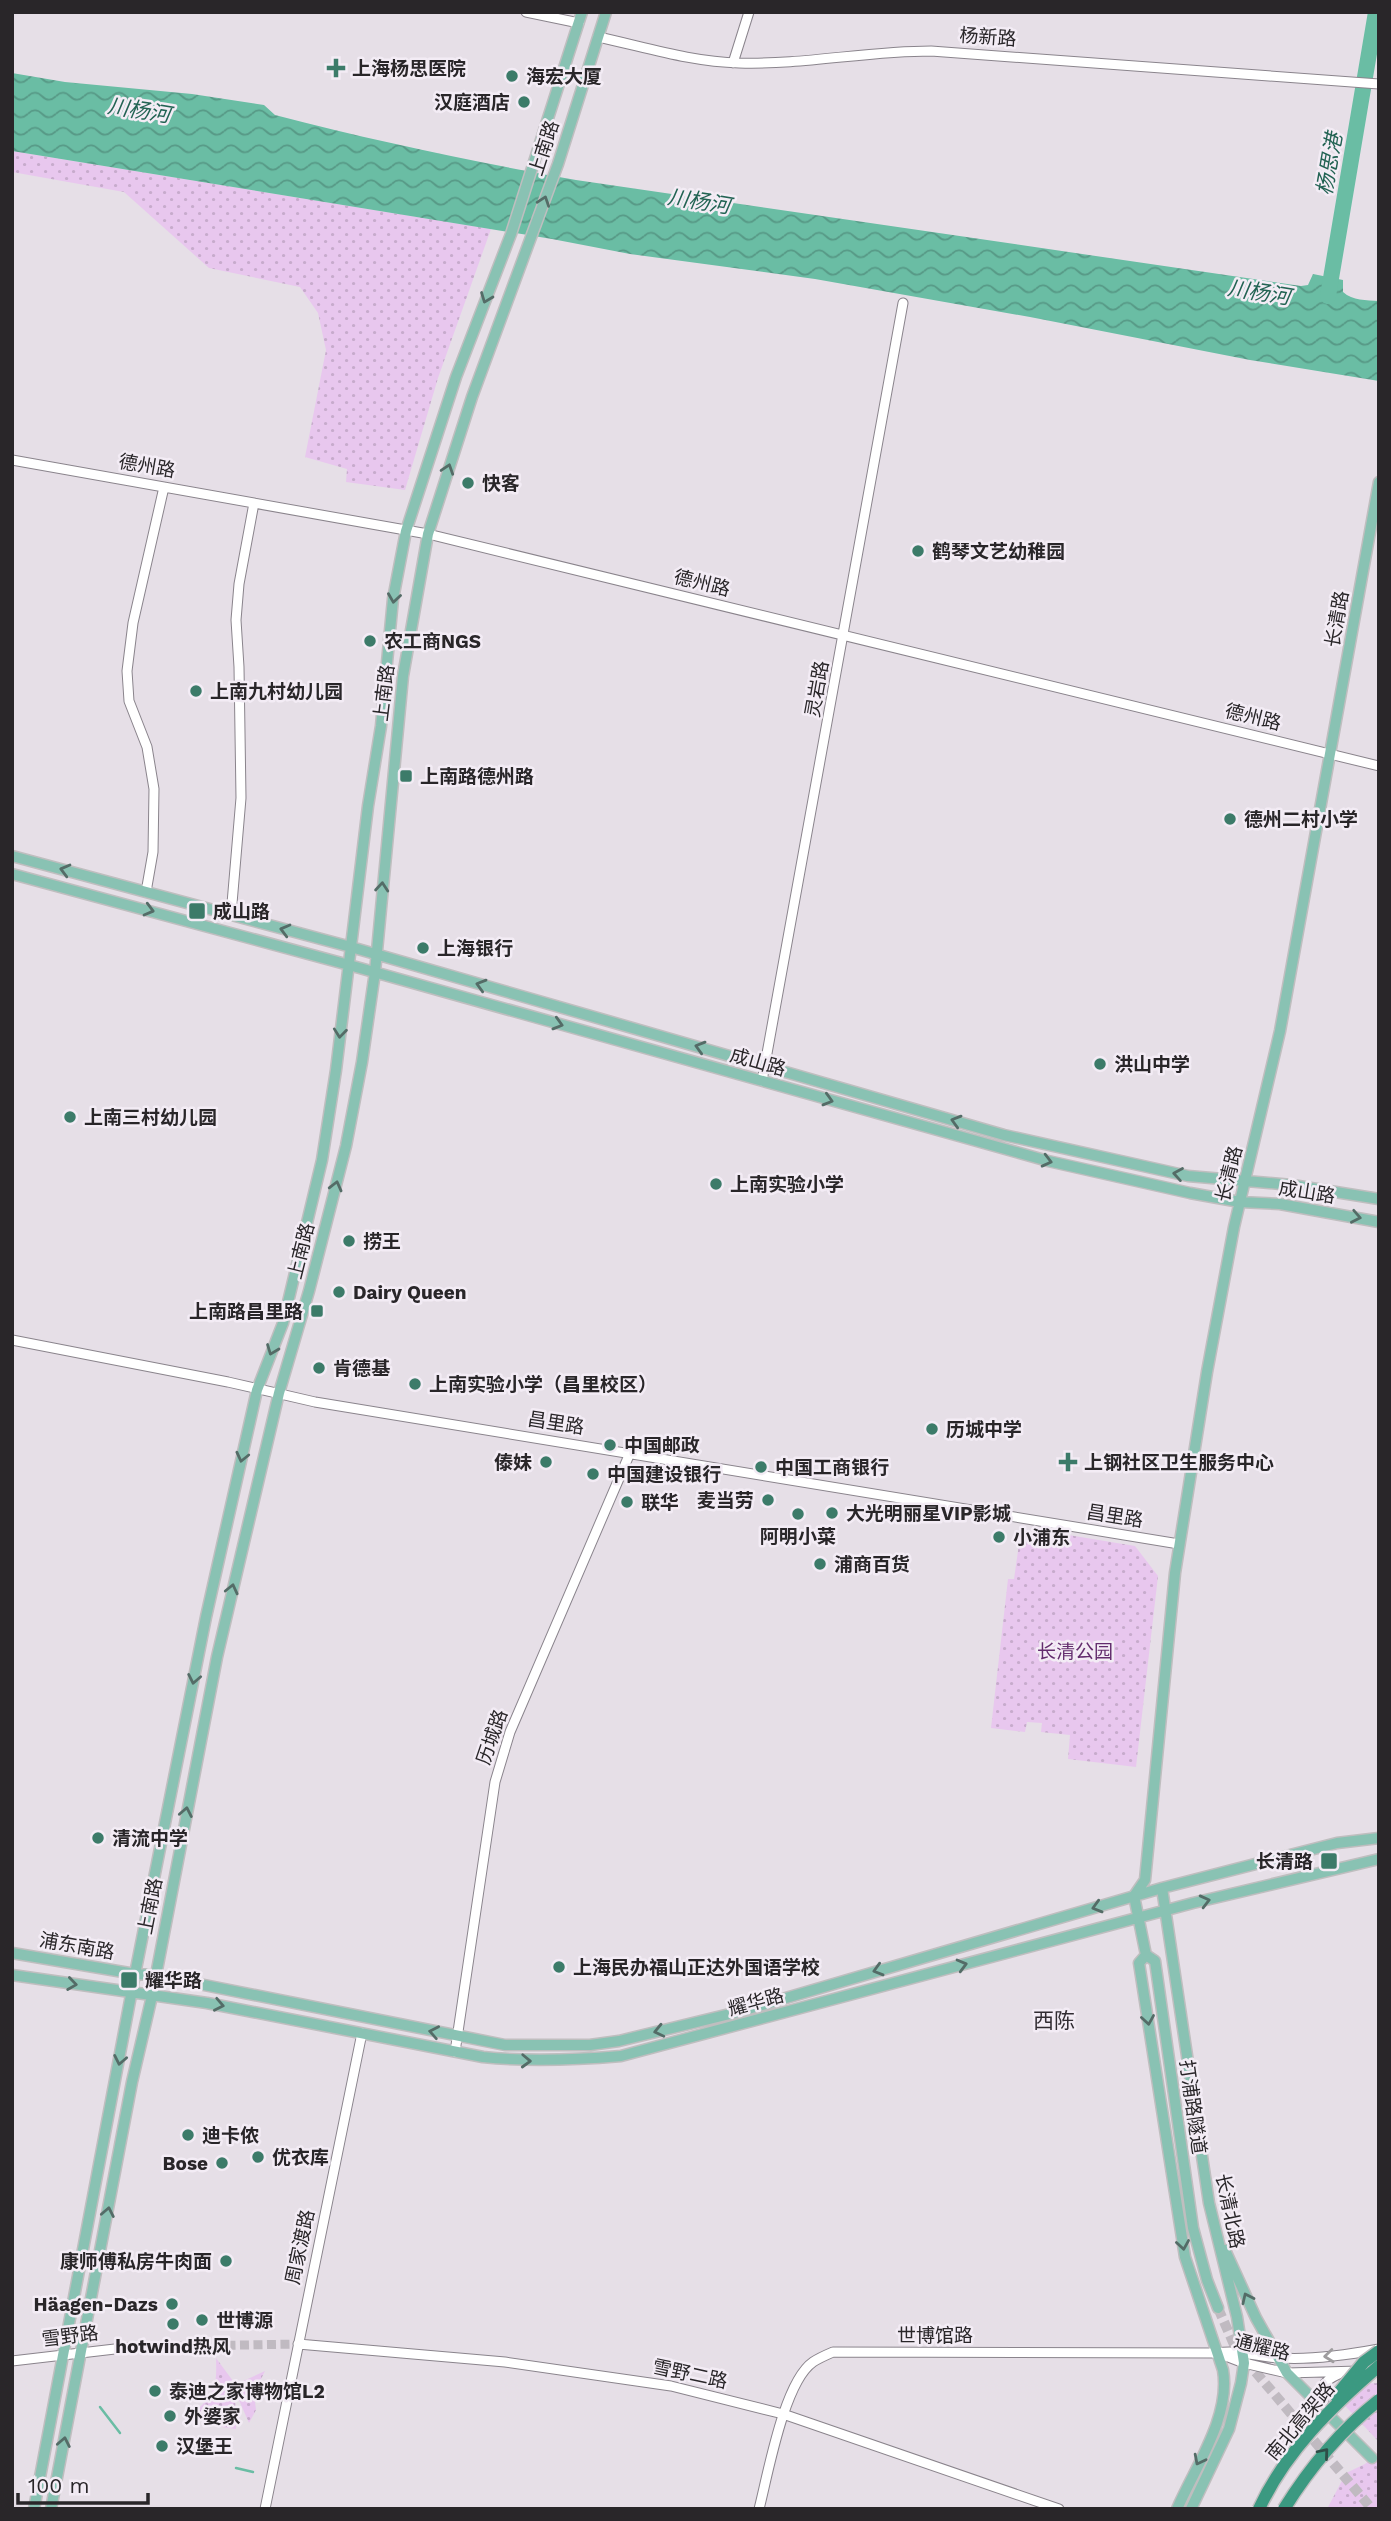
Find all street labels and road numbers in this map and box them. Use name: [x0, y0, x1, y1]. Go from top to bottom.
street label: 杨新路: [959, 24, 1017, 50]
street label: 上南路: [524, 117, 564, 179]
street label: 德州路: [117, 450, 177, 482]
street label: 德州路: [672, 565, 732, 601]
street label: 长清路: [1321, 589, 1353, 649]
street label: 灵岩路: [801, 659, 833, 719]
street label: 上南路: [369, 663, 399, 723]
street label: 德州路: [1223, 699, 1283, 735]
street label: 成山路: [727, 1043, 789, 1081]
street label: 长清路: [1211, 1144, 1247, 1204]
street label: 成山路: [1277, 1176, 1337, 1208]
street label: 上南路: [283, 1221, 319, 1281]
street label: 昌里路: [526, 1407, 586, 1439]
street label: 昌里路: [1085, 1500, 1145, 1532]
street label: 历城路: [472, 1706, 512, 1768]
street label: 上南路: [133, 1876, 167, 1936]
street label: 浦东南路: [38, 1928, 116, 1964]
street label: 耀华路: [725, 1984, 787, 2020]
street label: 打浦路隧道: [1175, 2058, 1211, 2156]
street label: 长清北路: [1211, 2171, 1249, 2251]
street label: 周家渡路: [281, 2207, 319, 2287]
street label: 雪野路: [40, 2321, 100, 2351]
street label: 世博馆路: [897, 2324, 973, 2347]
street label: 通耀路: [1232, 2329, 1292, 2365]
street label: 雪野二路: [650, 2355, 730, 2393]
street label: 南北高架路: [1261, 2377, 1339, 2465]

